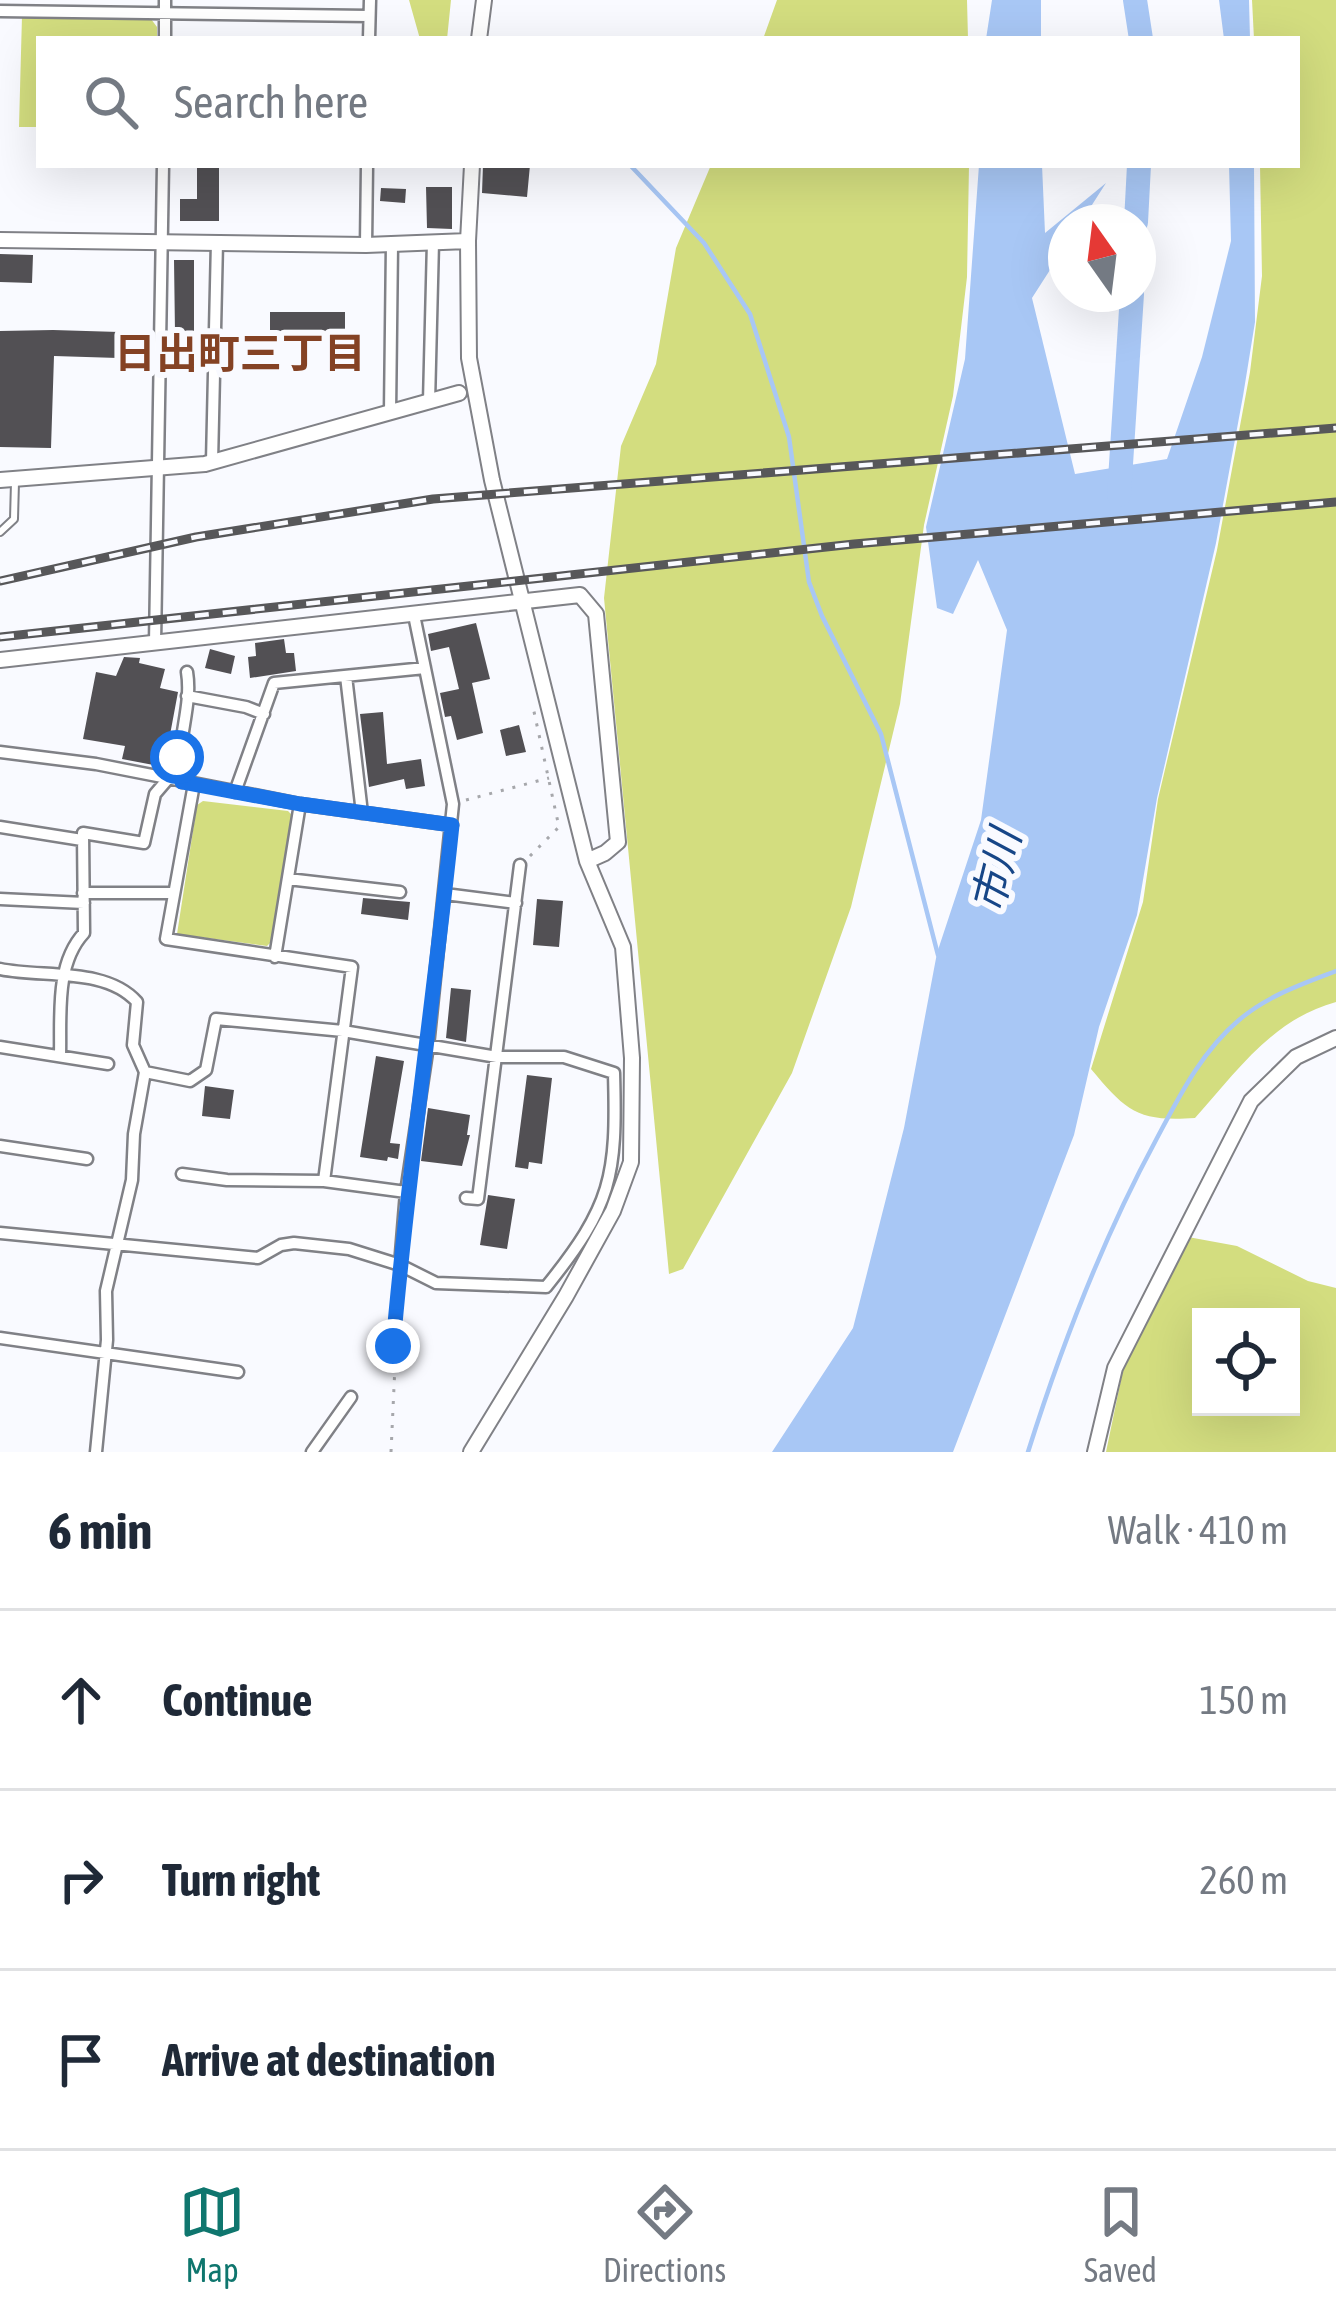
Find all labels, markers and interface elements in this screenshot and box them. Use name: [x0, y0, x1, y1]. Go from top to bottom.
search box: [36, 36, 1300, 168]
icon: search: [78, 69, 144, 135]
text: Search here: [174, 76, 368, 128]
north arrow: [1048, 204, 1156, 312]
district label: 日出町三丁目: [114, 329, 366, 377]
route start: [150, 730, 204, 784]
water label: 市川: [963, 821, 1030, 918]
map controls: [1192, 1308, 1300, 1416]
button: locate: [1192, 1308, 1300, 1416]
route end: [366, 1319, 420, 1373]
text: 6 min: [48, 1501, 152, 1560]
text: Walk · 410 m: [1108, 1508, 1288, 1552]
icon: ahead: [48, 1667, 114, 1733]
text: Continue: [162, 1674, 313, 1726]
text: 150 m: [1200, 1678, 1288, 1722]
icon: right: [48, 1847, 114, 1913]
text: Turn right: [162, 1854, 320, 1906]
text: 260 m: [1200, 1858, 1288, 1902]
icon: arrive: [48, 2027, 114, 2093]
text: Arrive at destination: [162, 2034, 496, 2086]
tab: Map: [179, 2179, 245, 2289]
tab: Directions: [603, 2179, 726, 2289]
tab: Saved: [1084, 2179, 1157, 2289]

